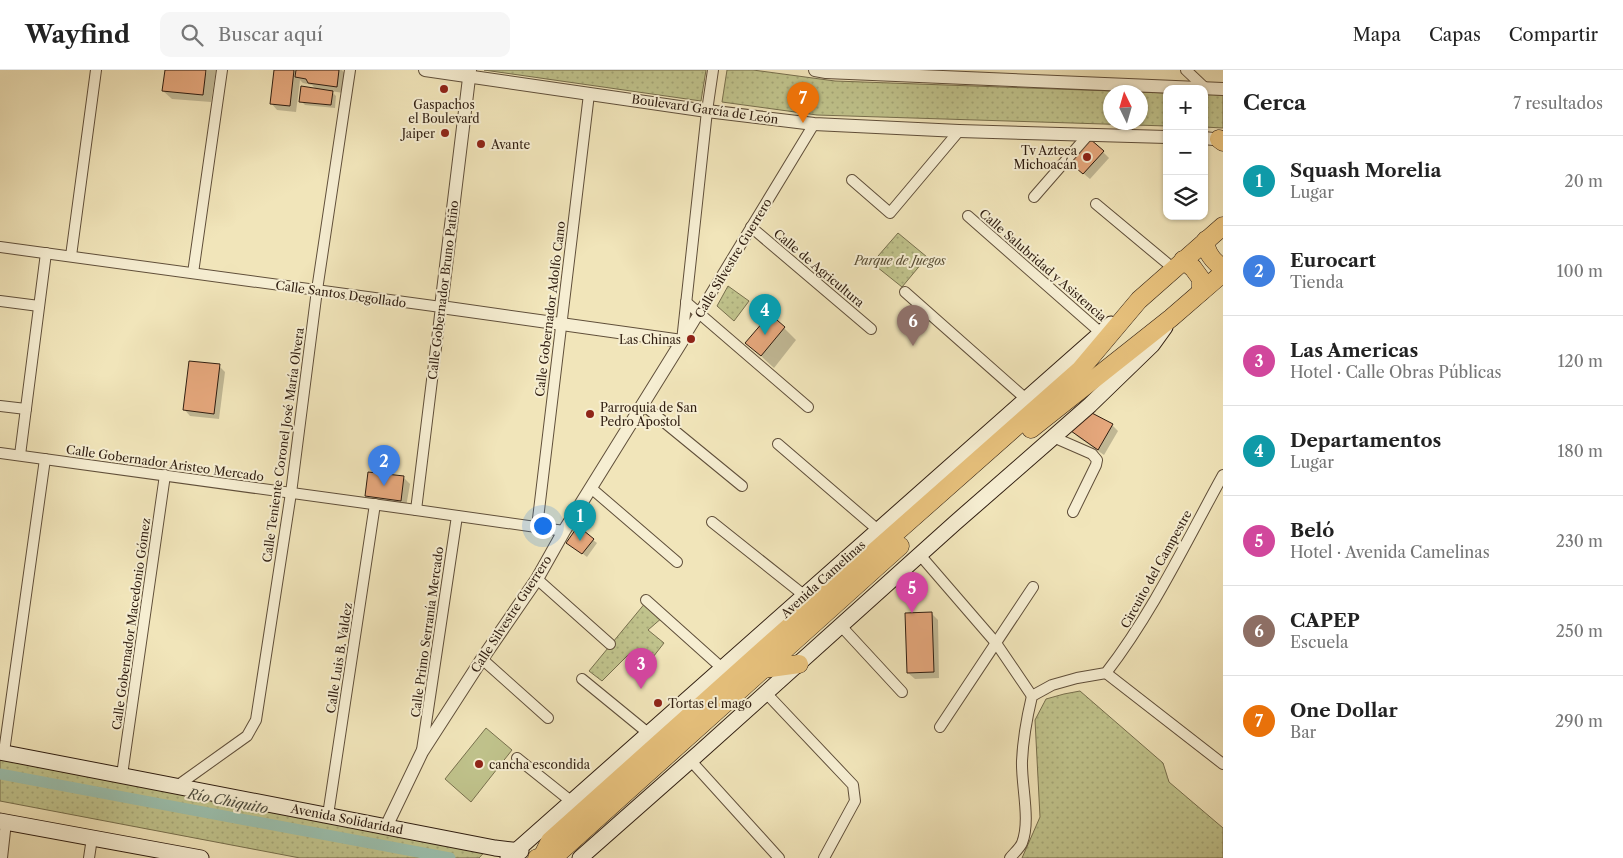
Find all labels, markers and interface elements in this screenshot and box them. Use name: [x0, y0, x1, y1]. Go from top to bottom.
search box: [160, 12, 510, 57]
text: Wayfind: [25, 20, 130, 49]
icon: search: [178, 21, 206, 49]
text: Buscar aquí: [218, 23, 323, 46]
text: Mapa: [1353, 24, 1401, 46]
text: Capas: [1429, 24, 1481, 46]
text: Compartir: [1509, 24, 1598, 46]
pin: 7: [787, 82, 819, 123]
marker: Gaspachos el Boulevard: [438, 83, 450, 95]
north arrow: [1103, 85, 1148, 130]
map controls: [1163, 85, 1208, 220]
button: +: [1163, 85, 1208, 130]
text: Cerca: [1243, 90, 1306, 115]
street label: Boulevard García de León: [631, 91, 780, 127]
text: 7 resultados: [1513, 93, 1603, 113]
place label: Gaspachos el Boulevard: [408, 97, 480, 126]
place label: Jaiper: [400, 126, 435, 141]
marker: Jaiper: [439, 127, 451, 139]
button: −: [1163, 130, 1208, 175]
place label: Avante: [490, 137, 530, 152]
marker: Avante: [475, 138, 487, 150]
place label: Tv Azteca Michoacán: [1014, 143, 1078, 172]
marker: Tv Azteca Michoacán: [1081, 151, 1093, 163]
text: Squash Morelia: [1290, 159, 1442, 182]
text: 1: [1255, 171, 1263, 191]
text: 20 m: [1564, 171, 1603, 191]
button: layers: [1163, 175, 1208, 220]
text: Lugar: [1290, 182, 1334, 202]
street label: Calle Silvestre Guerrero: [691, 196, 775, 320]
street label: Calle Gobernador Bruno Patiño: [425, 199, 461, 381]
street label: Calle Salubridad y Asistencia: [976, 206, 1110, 325]
street label: Calle Gobernador Adolfo Cano: [532, 220, 568, 398]
street label: Calle de Agricultura: [771, 226, 868, 311]
text: Eurocart: [1290, 249, 1376, 272]
park label: Parque de Juegos: [853, 253, 947, 268]
text: 2: [1254, 261, 1264, 281]
text: 100 m: [1557, 261, 1603, 281]
text: Tienda: [1290, 272, 1344, 292]
street label: Calle Santos Degollado: [275, 277, 407, 311]
pin: 4: [749, 294, 781, 335]
pin: 6: [897, 305, 929, 346]
street label: Calle Teniente Coronel José María Olvera: [259, 326, 307, 563]
place label: Las Chinas: [619, 332, 681, 347]
marker: Las Chinas: [685, 333, 697, 345]
text: Las Americas: [1290, 339, 1418, 362]
text: 3: [1254, 351, 1264, 371]
text: 120 m: [1558, 351, 1603, 371]
text: Hotel · Calle Obras Públicas: [1290, 362, 1502, 382]
place label: Parroquia de San Pedro Apostol: [600, 400, 698, 429]
marker: Parroquia de San Pedro Apostol: [584, 408, 596, 420]
text: Departamentos: [1290, 429, 1441, 452]
text: 4: [1254, 441, 1264, 461]
text: 180 m: [1557, 441, 1603, 461]
street label: Calle Gobernador Aristeo Mercado: [65, 442, 265, 484]
pin: 2: [368, 445, 400, 486]
text: Lugar: [1290, 452, 1334, 472]
pin: 1: [564, 500, 596, 541]
street label: Circuito del Campestre: [1117, 507, 1195, 631]
your location: [530, 513, 556, 539]
street label: Calle Gobernador Macedonio Gómez: [109, 517, 153, 731]
text: Beló: [1290, 519, 1334, 542]
text: 5: [1255, 531, 1263, 551]
text: 230 m: [1556, 531, 1603, 551]
street label: Avenida Camelinas: [777, 537, 868, 622]
text: Hotel · Avenida Camelinas: [1290, 542, 1490, 562]
street label: Calle Primo Serranía Mercado: [408, 545, 446, 719]
street label: Calle Silvestre Guerrero: [467, 553, 555, 675]
pin: 5: [896, 572, 928, 613]
street label: Calle Luis B. Valdez: [323, 602, 355, 714]
text: CAPEP: [1290, 609, 1360, 632]
text: 6: [1254, 621, 1264, 641]
text: 250 m: [1556, 621, 1603, 641]
text: Escuela: [1290, 632, 1348, 652]
pin: 3: [625, 648, 657, 689]
place label: Tortas el mago: [668, 696, 752, 711]
marker: Tortas el mago: [652, 697, 664, 709]
text: One Dollar: [1290, 699, 1398, 722]
text: 7: [1255, 711, 1263, 731]
text: 290 m: [1555, 711, 1603, 731]
text: Bar: [1290, 722, 1316, 742]
place label: cancha escondida: [489, 757, 591, 772]
marker: cancha escondida: [473, 758, 485, 770]
water label: Río Chiquito: [185, 784, 270, 818]
street label: Avenida Solidaridad: [289, 801, 405, 837]

